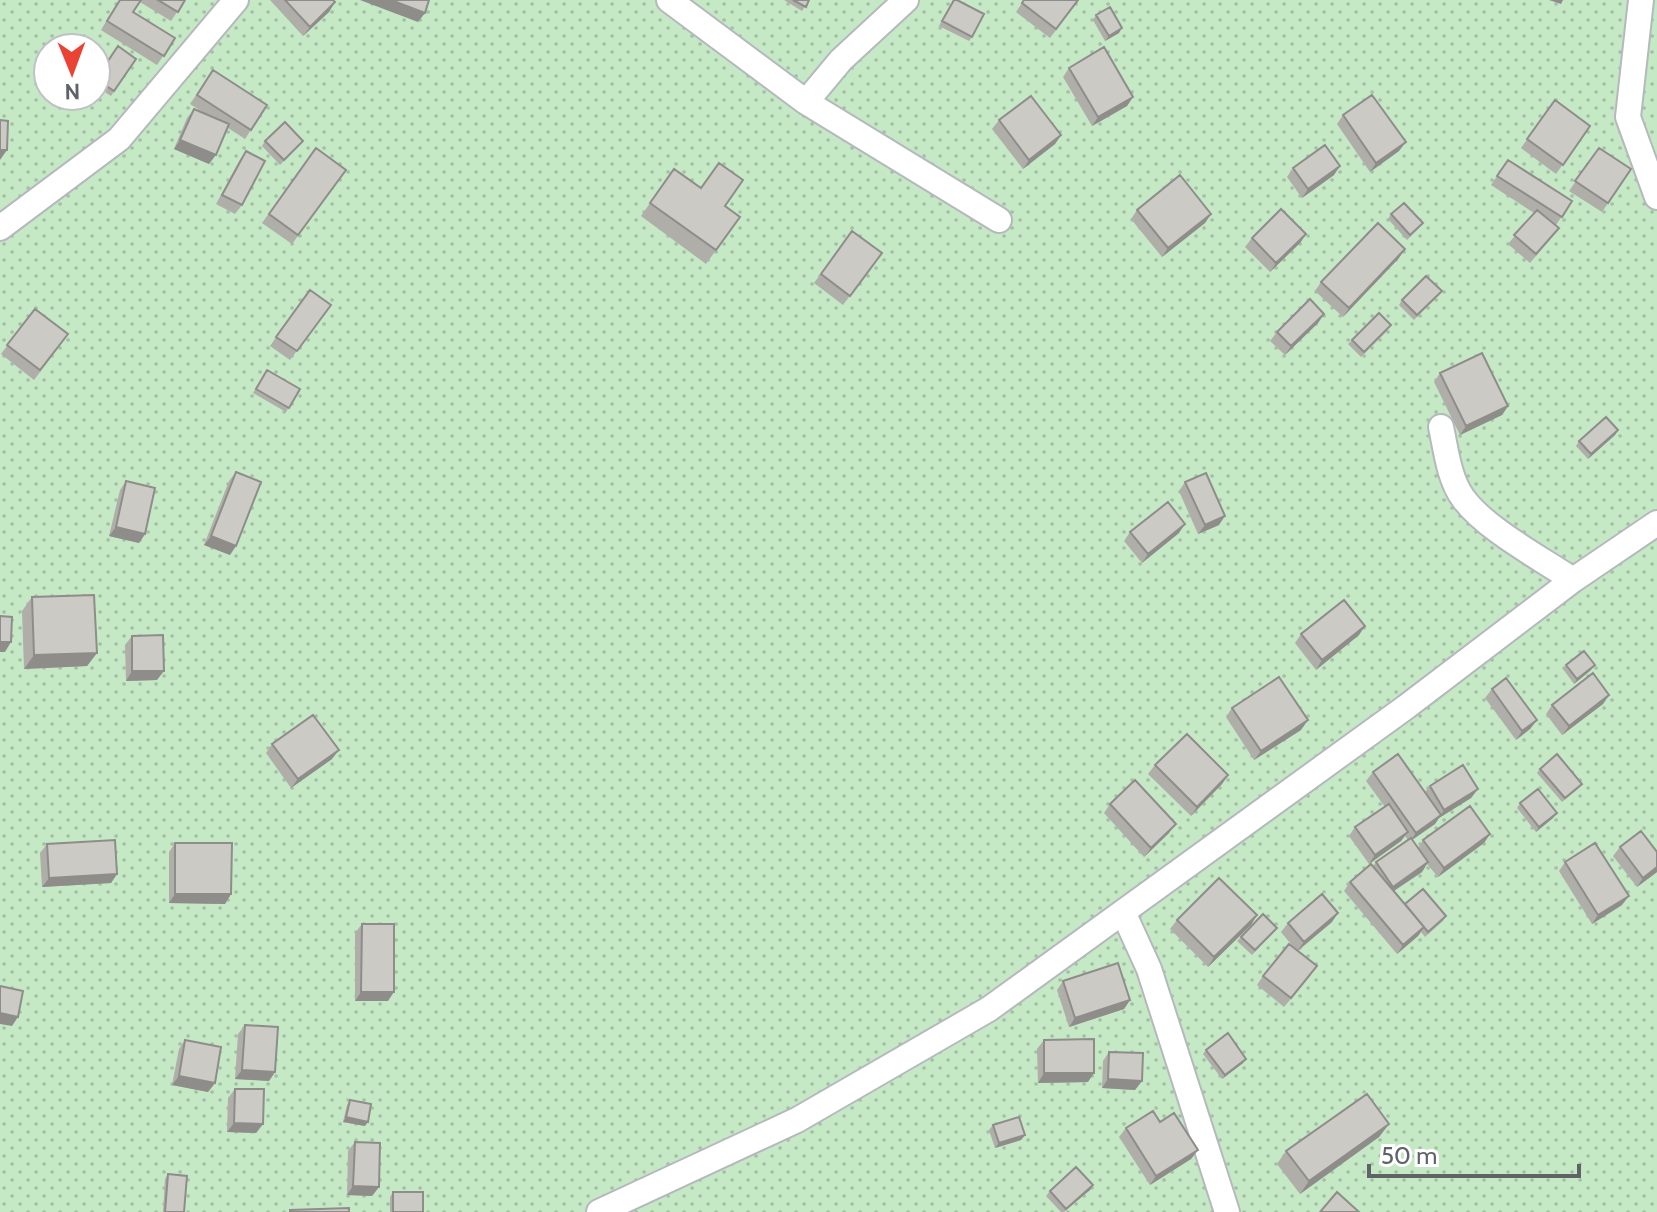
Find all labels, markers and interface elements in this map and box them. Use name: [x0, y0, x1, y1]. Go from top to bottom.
north arrow: [32, 32, 112, 112]
text: N: [64, 78, 80, 105]
scale bar: [1369, 1128, 1579, 1178]
text: 50 m: [1381, 1141, 1437, 1170]

